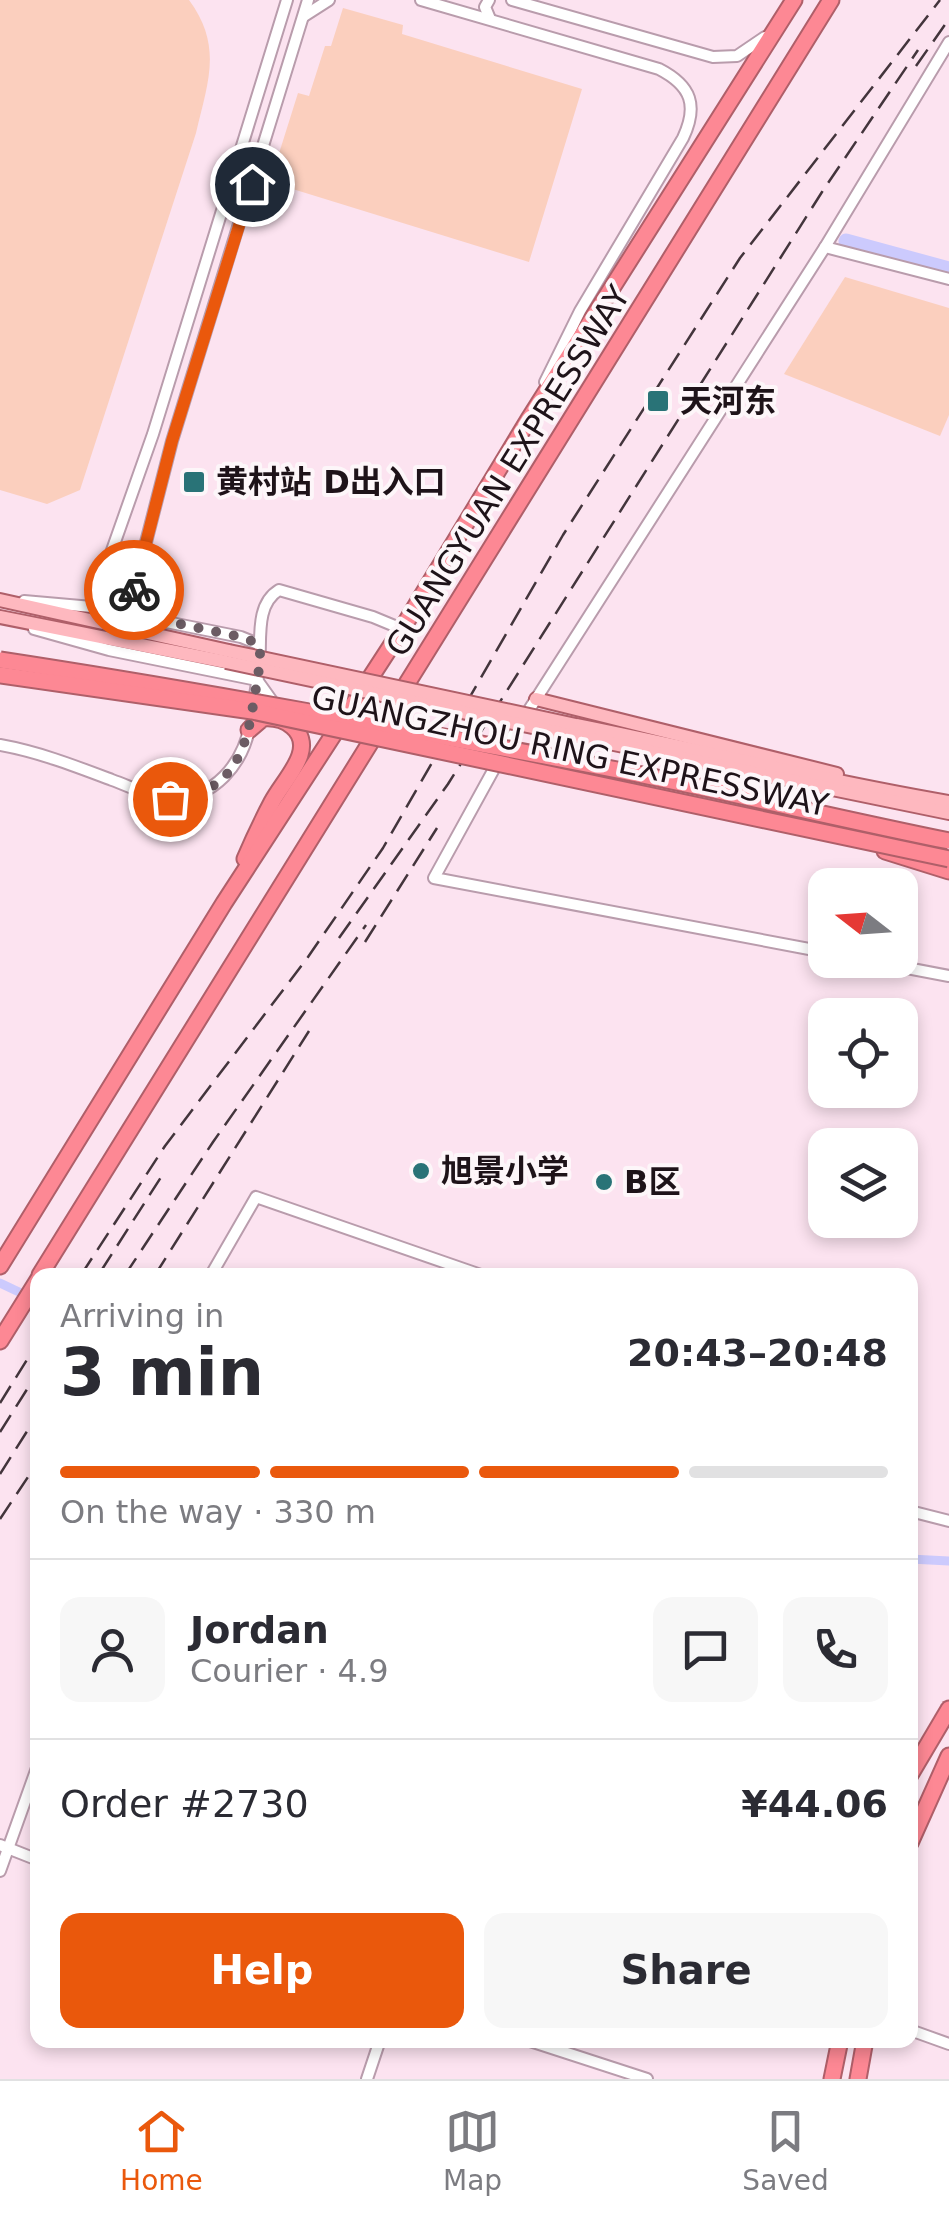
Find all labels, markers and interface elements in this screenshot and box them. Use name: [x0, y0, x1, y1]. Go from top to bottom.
pin: [210, 142, 295, 227]
icon: home: [225, 157, 280, 212]
street label: GUANGYUAN EXPRESSWAY: [378, 278, 638, 663]
place label: 天河东: [680, 382, 776, 420]
marker: 天河东: [645, 388, 671, 414]
place label: 黄村站 D出入口: [216, 463, 446, 501]
marker: 黄村站 D出入口: [181, 469, 207, 495]
courier: [84, 540, 184, 640]
icon: bike: [107, 563, 162, 618]
street label: GUANGZHOU RING EXPRESSWAY: [308, 678, 832, 825]
pin: [128, 757, 213, 842]
icon: bag: [143, 772, 198, 827]
north arrow: [808, 868, 918, 978]
map controls: [808, 868, 918, 1238]
button: locate: [808, 998, 918, 1108]
button: layers: [808, 1128, 918, 1238]
place label: 旭景小学: [441, 1152, 569, 1190]
marker: 旭景小学: [410, 1160, 432, 1182]
place label: B区: [624, 1163, 680, 1201]
marker: B区: [593, 1171, 615, 1193]
text: Arriving in: [60, 1297, 224, 1335]
text: 20:43–20:48: [627, 1331, 888, 1375]
text: 3 min: [60, 1335, 264, 1410]
text: On the way · 330 m: [60, 1493, 376, 1531]
button: person: [60, 1597, 165, 1702]
button: chat: [653, 1597, 758, 1702]
button: phone: [783, 1597, 888, 1702]
text: Jordan: [190, 1608, 329, 1652]
text: Courier · 4.9: [190, 1652, 389, 1690]
text: Order #2730: [60, 1782, 309, 1826]
text: ¥44.06: [741, 1782, 888, 1826]
button: Help: [60, 1913, 464, 2028]
button: Share: [484, 1913, 888, 2028]
tab: Home: [120, 2104, 203, 2197]
tab: Map: [443, 2104, 502, 2197]
tab: Saved: [742, 2104, 829, 2197]

